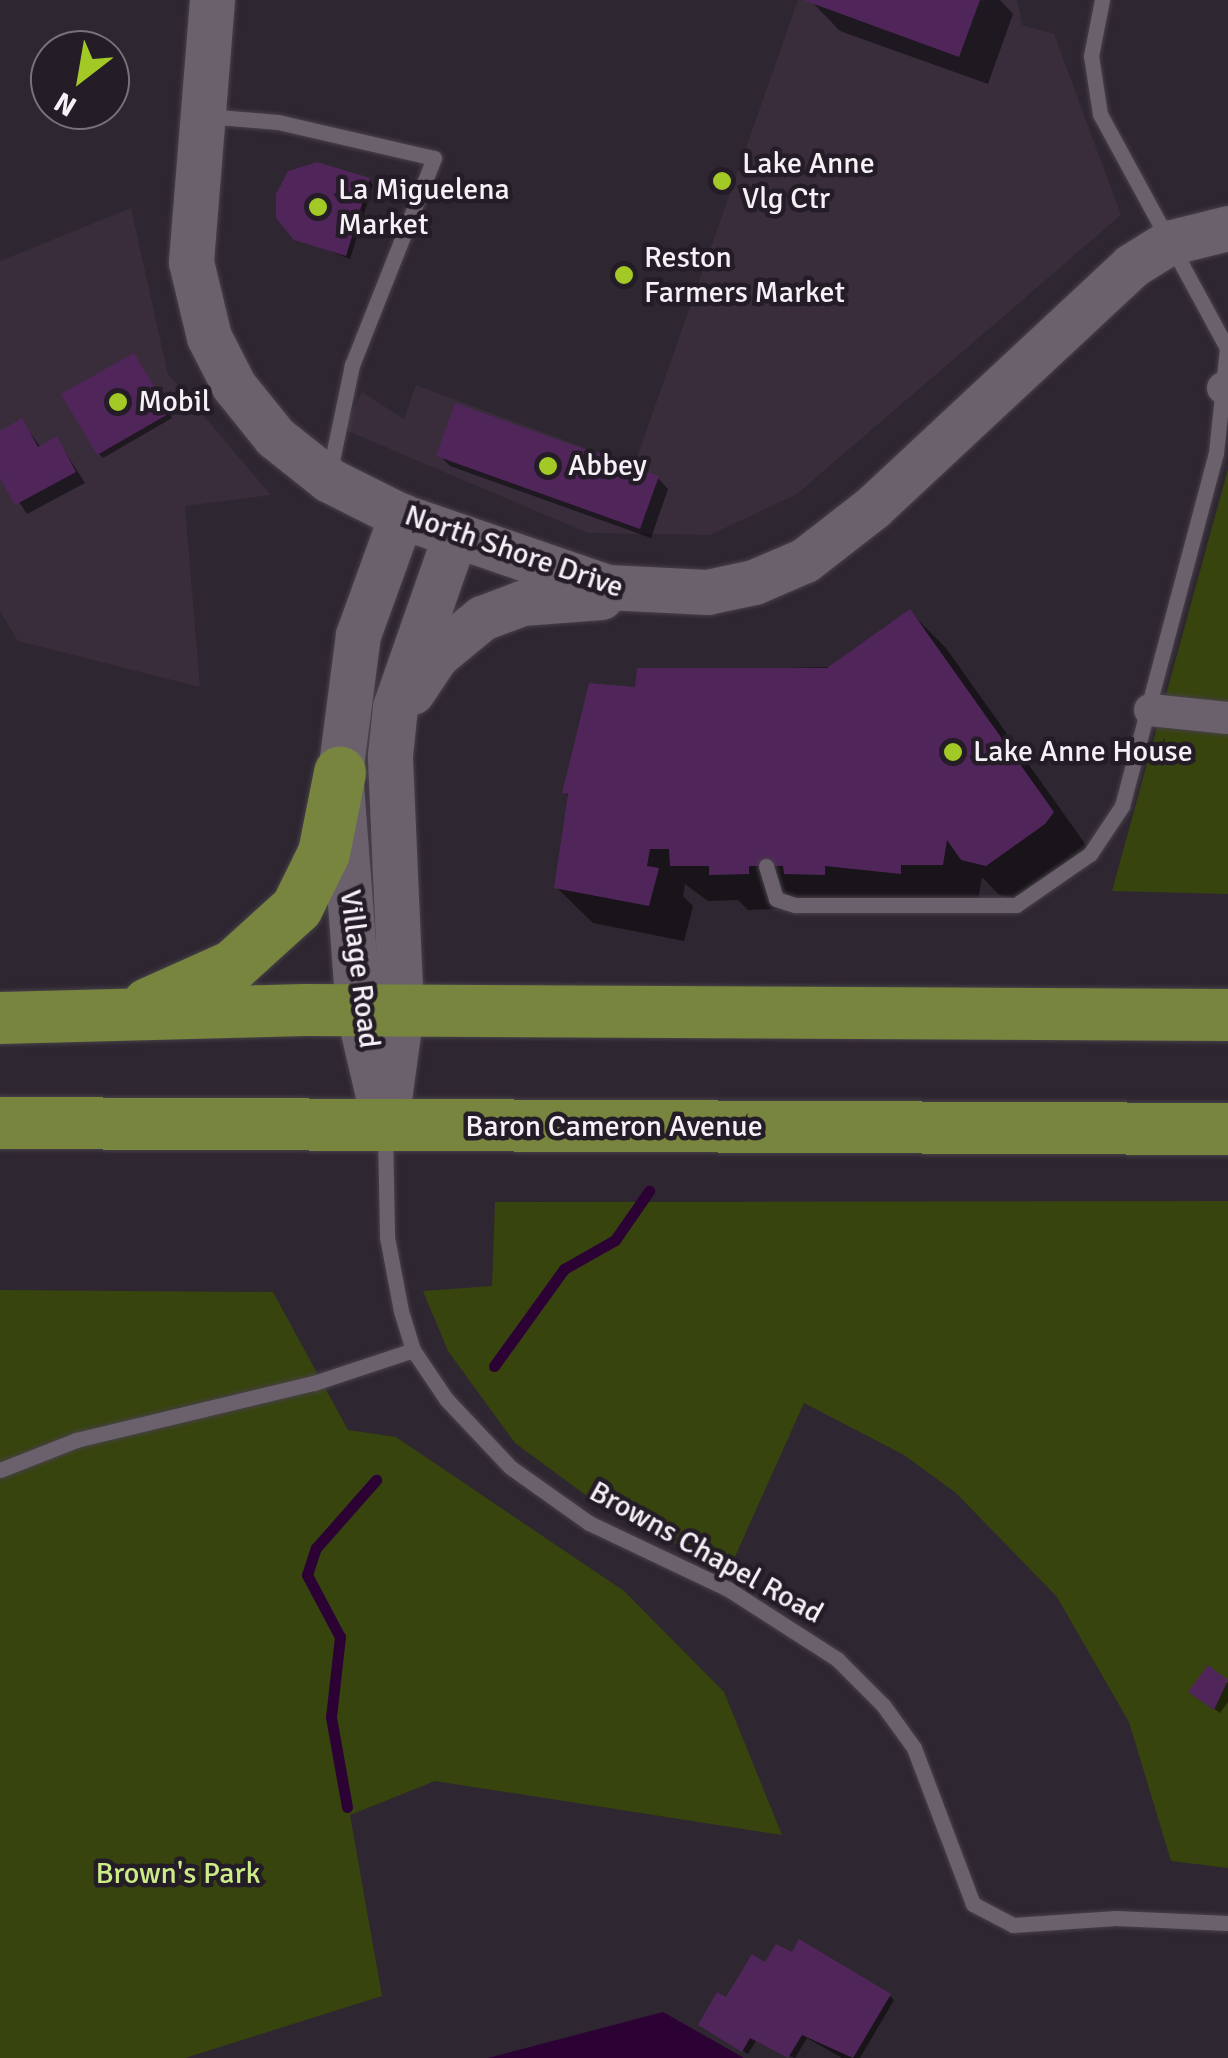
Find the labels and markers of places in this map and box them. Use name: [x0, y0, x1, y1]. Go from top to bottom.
place label: Lake Anne Vlg Ctr: [742, 146, 875, 216]
marker: Lake Anne Vlg Ctr: [711, 170, 733, 192]
place label: La Miguelena Market: [338, 172, 510, 242]
marker: La Miguelena Market: [307, 196, 329, 218]
place label: Reston Farmers Market: [644, 240, 845, 310]
marker: Reston Farmers Market: [613, 264, 635, 286]
place label: Mobil: [138, 384, 211, 420]
marker: Mobil: [107, 391, 129, 413]
place label: Abbey: [568, 448, 647, 484]
marker: Abbey: [537, 455, 559, 477]
place label: Lake Anne House: [973, 734, 1193, 770]
marker: Lake Anne House: [942, 741, 964, 763]

